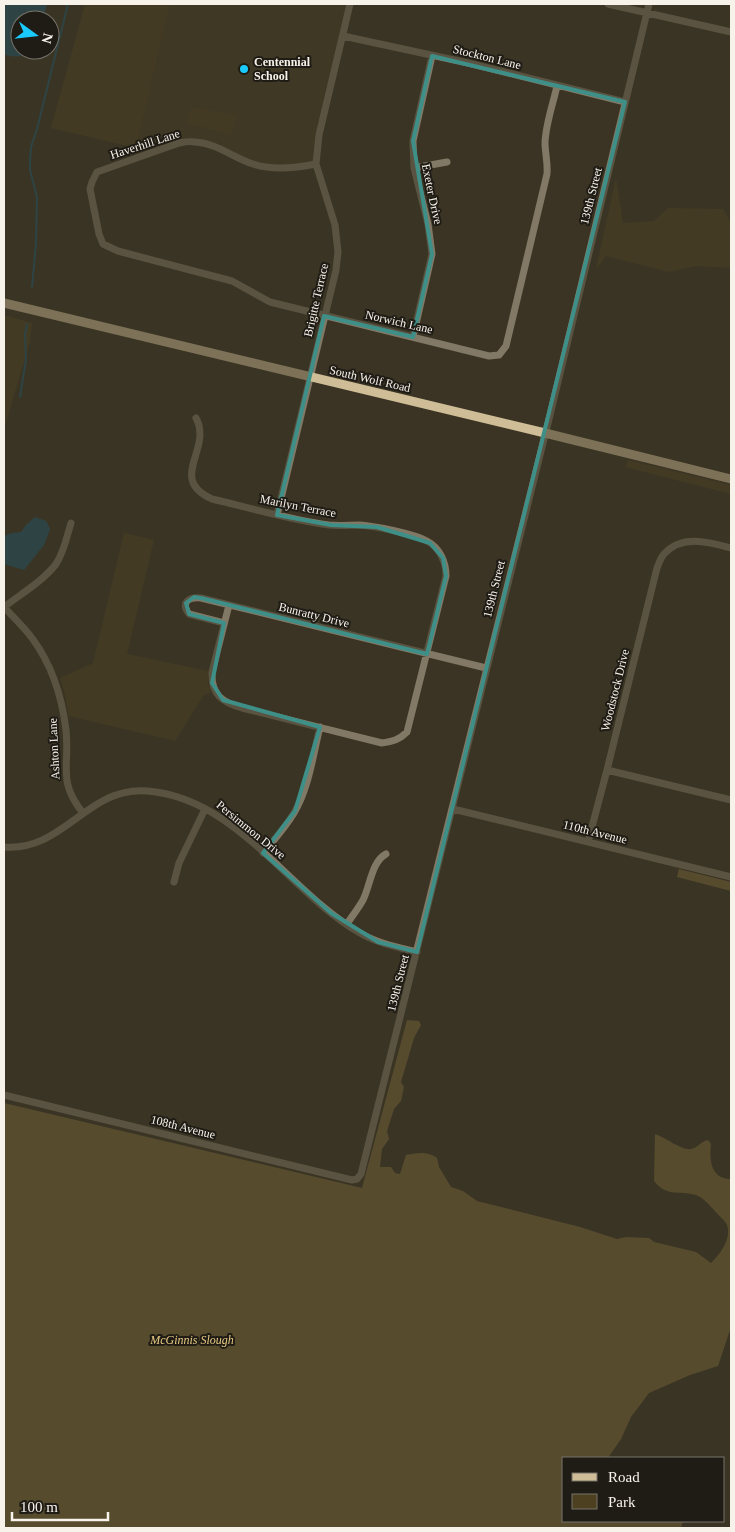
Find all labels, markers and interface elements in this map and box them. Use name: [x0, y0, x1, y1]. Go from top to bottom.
north arrow: [10, 10, 60, 60]
text: N: [39, 31, 56, 45]
street label: Stockton Lane: [452, 42, 522, 72]
place label: Centennial School: [254, 55, 311, 83]
marker: Centennial School: [238, 63, 250, 75]
street label: Haverhill Lane: [108, 126, 182, 162]
street label: Exeter Drive: [419, 162, 445, 226]
street label: 139th Street: [577, 165, 605, 226]
street label: Brigitte Terrace: [301, 262, 331, 338]
street label: Norwich Lane: [364, 307, 434, 337]
street label: South Wolf Road: [328, 363, 412, 395]
street label: Marilyn Terrace: [259, 492, 337, 520]
street label: 139th Street: [480, 558, 508, 619]
street label: Bunratty Drive: [277, 599, 351, 631]
street label: Woodstock Drive: [598, 648, 632, 732]
street label: Ashton Lane: [45, 718, 63, 780]
street label: Persimmon Drive: [214, 798, 288, 862]
street label: 110th Avenue: [561, 817, 629, 847]
street label: 139th Street: [384, 952, 412, 1013]
street label: 108th Avenue: [149, 1112, 217, 1142]
park label: McGinnis Slough: [149, 1333, 234, 1347]
legend: [562, 1457, 725, 1522]
text: Road: [608, 1469, 640, 1485]
scale bar: [12, 1490, 109, 1522]
text: Park: [608, 1494, 636, 1510]
text: 100 m: [20, 1499, 58, 1515]

